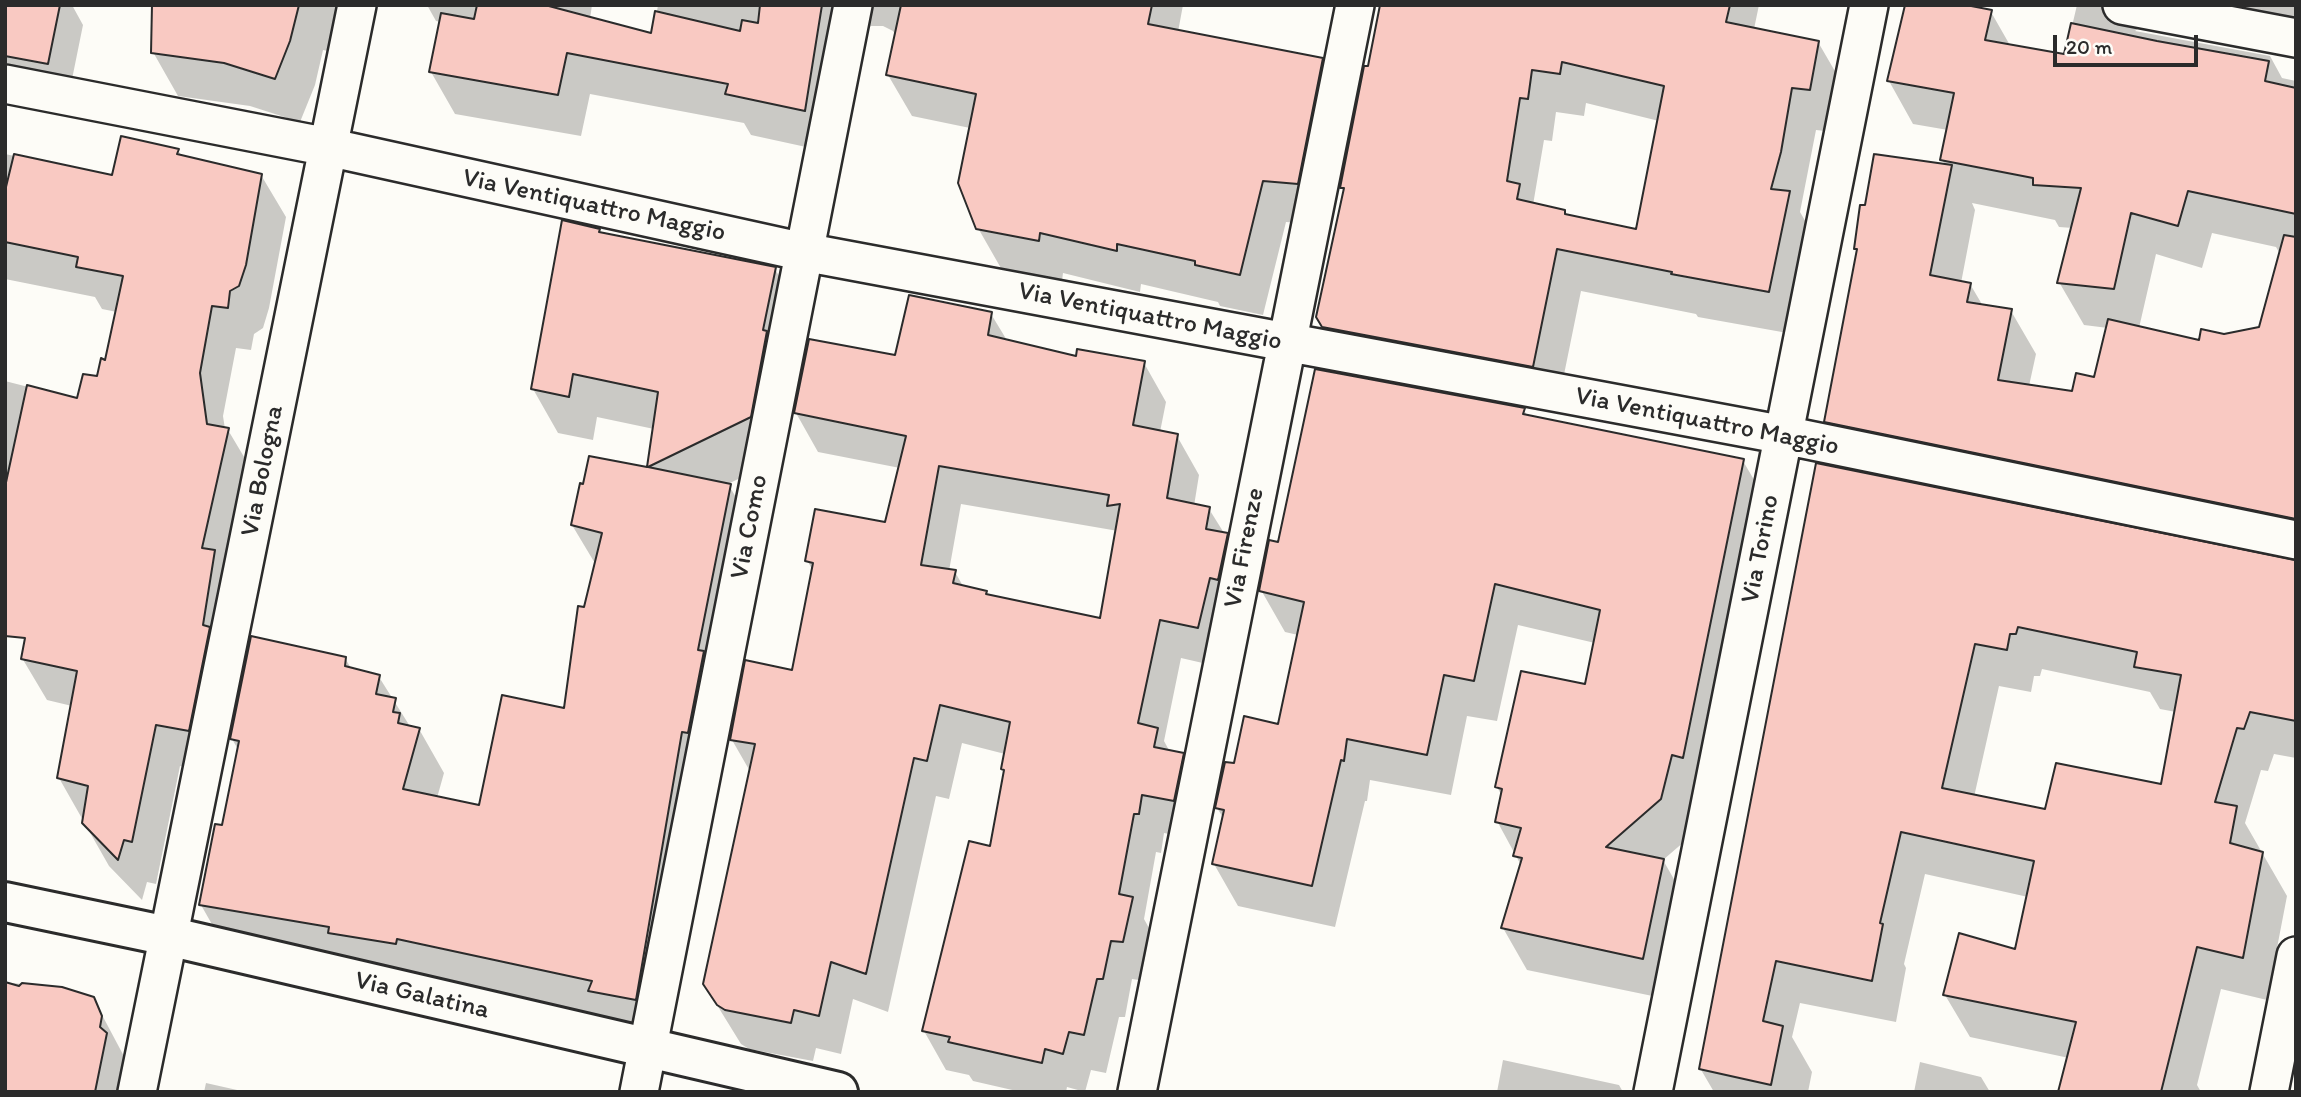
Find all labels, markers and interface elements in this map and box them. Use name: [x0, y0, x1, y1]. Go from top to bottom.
scale bar: [2056, 21, 2201, 65]
text: 20 m: [2066, 34, 2112, 59]
street label: Via Ventiquattro Maggio: [460, 163, 728, 249]
street label: Via Ventiquattro Maggio: [1016, 276, 1284, 358]
street label: Via Ventiquattro Maggio: [1573, 381, 1841, 463]
street label: Via Bologna: [235, 403, 291, 539]
street label: Via Como: [725, 472, 775, 582]
street label: Via Firenze: [1218, 485, 1272, 611]
street label: Via Torino: [1735, 492, 1787, 606]
street label: Via Galatina: [352, 965, 492, 1027]

